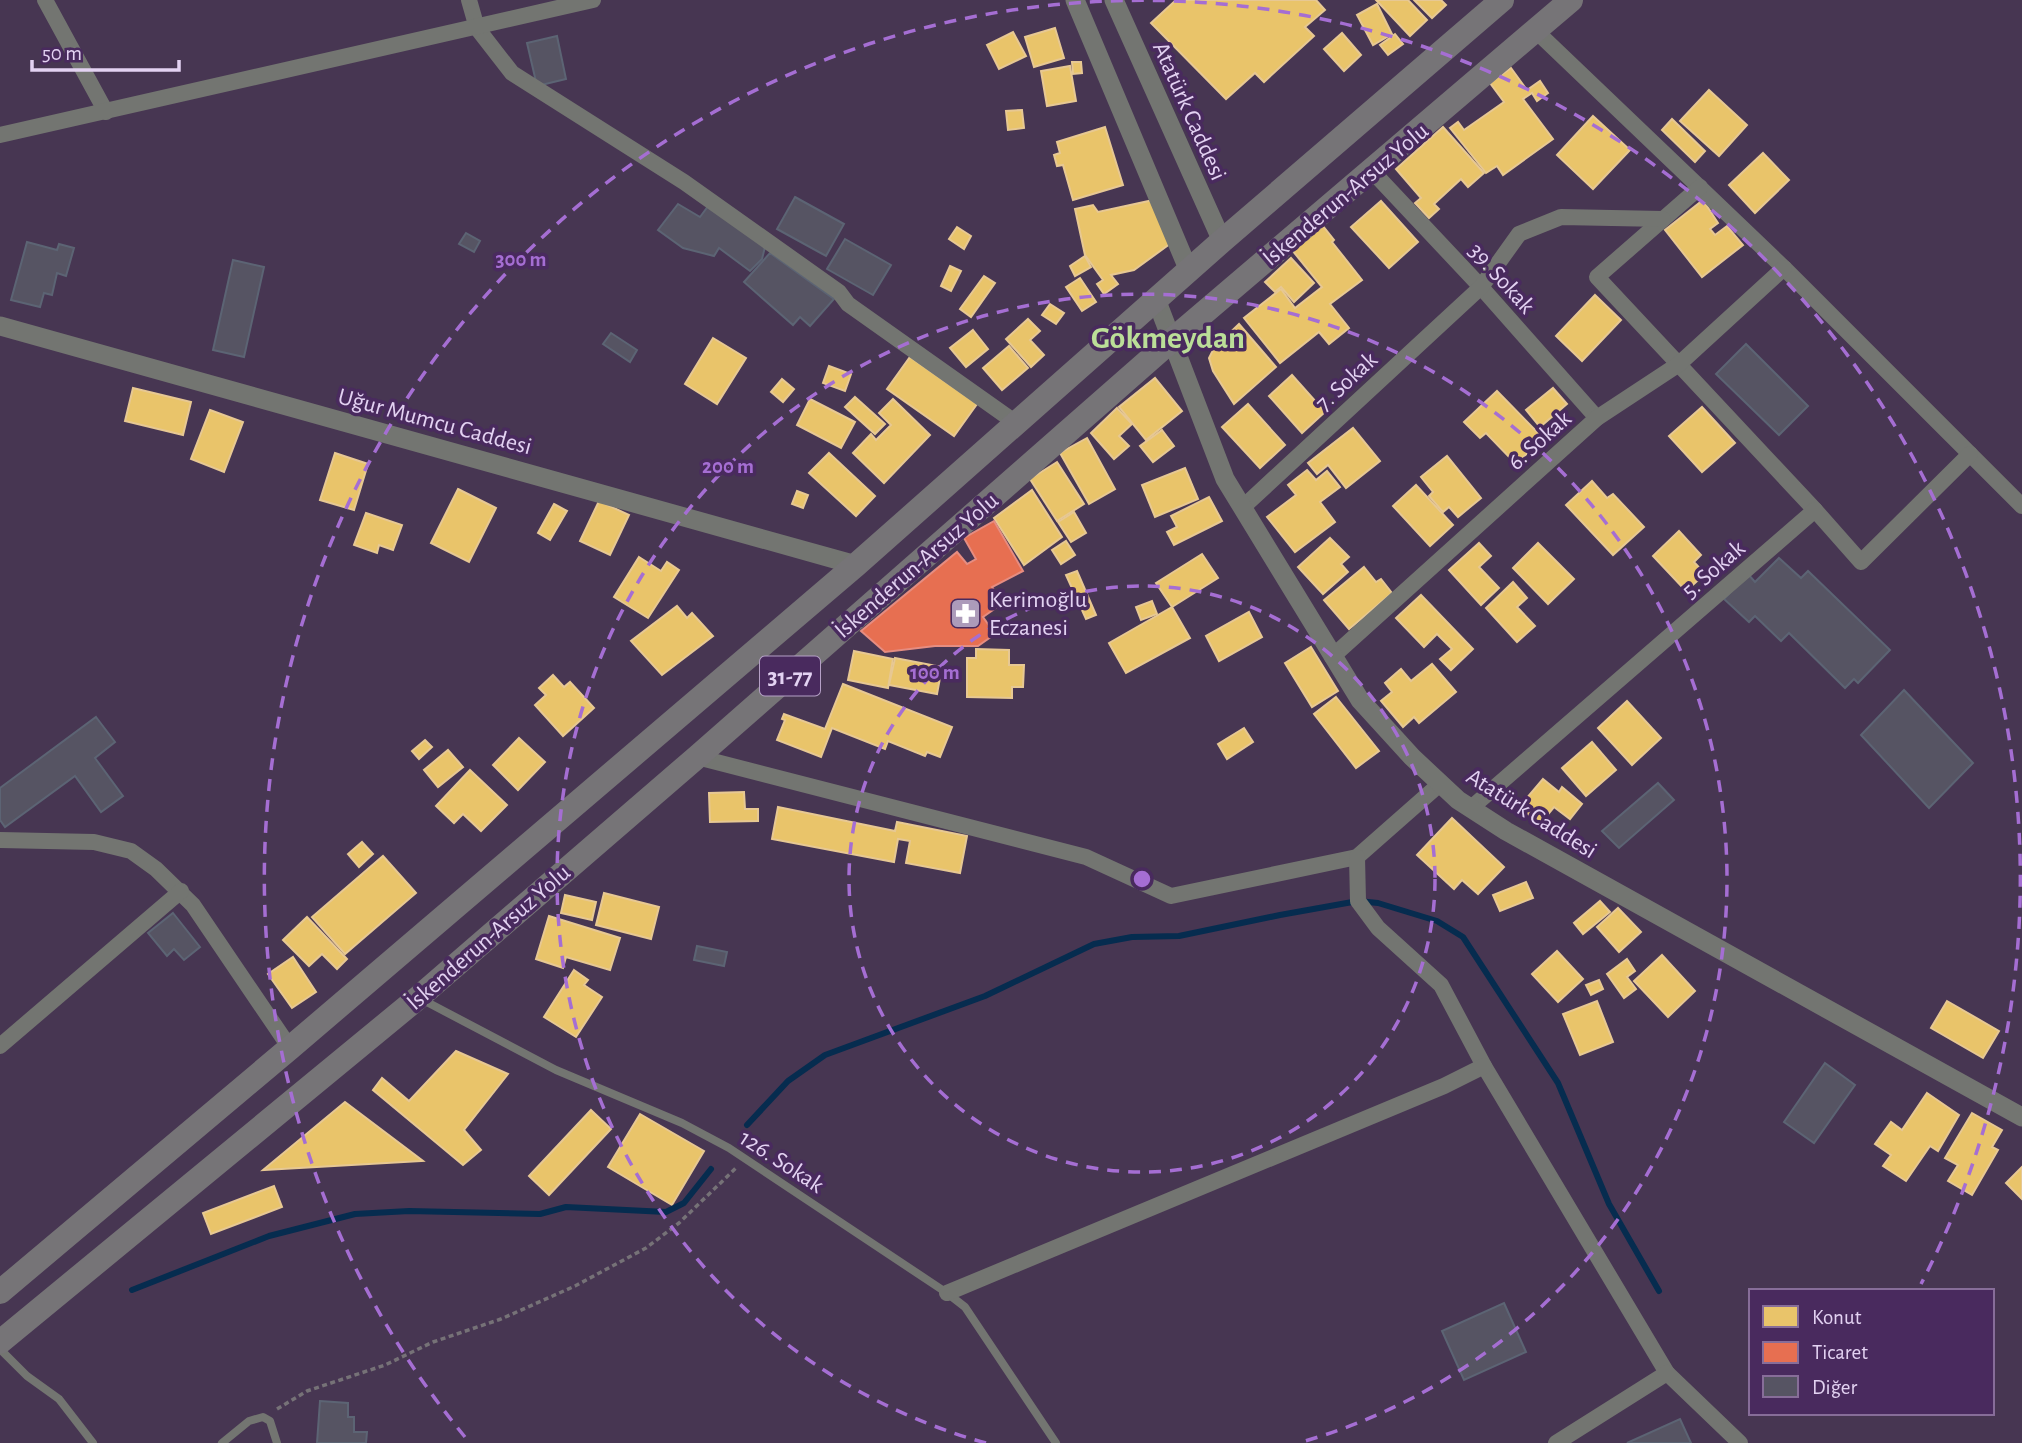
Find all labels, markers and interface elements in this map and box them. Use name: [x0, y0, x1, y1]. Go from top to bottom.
scale bar: [32, 28, 178, 72]
street label: Atatürk Caddesi: [1148, 39, 1230, 184]
text: 50 m: [42, 43, 82, 64]
street label: İskenderun-Arsuz Yolu: [1258, 118, 1433, 271]
street label: 39. Sokak: [1464, 239, 1539, 319]
text: 300 m: [495, 249, 547, 270]
district label: Gökmeydan: [1091, 322, 1245, 354]
street label: 7. Sokak: [1311, 347, 1382, 416]
street label: Uğur Mumcu Caddesi: [335, 385, 534, 459]
street label: 6. Sokak: [1503, 406, 1576, 475]
text: 200 m: [702, 456, 754, 477]
street label: İskenderun-Arsuz Yolu: [830, 488, 1003, 643]
street label: 5. Sokak: [1678, 536, 1750, 603]
place label: Kerimoğlu Eczanesi: [989, 588, 1087, 640]
pharmacy icon: Kerimoğlu Eczanesi: [949, 596, 983, 630]
road number: 31-77: [760, 656, 820, 696]
text: 100 m: [910, 662, 960, 683]
street label: Atatürk Caddesi: [1462, 764, 1601, 863]
street label: İskenderun-Arsuz Yolu: [402, 860, 575, 1015]
centre of rings: [1130, 867, 1154, 891]
street label: 126. Sokak: [735, 1126, 828, 1198]
legend: [1749, 1289, 1994, 1415]
text: Konut: [1812, 1307, 1862, 1328]
text: Ticaret: [1812, 1342, 1868, 1363]
text: Diğer: [1812, 1377, 1858, 1398]

